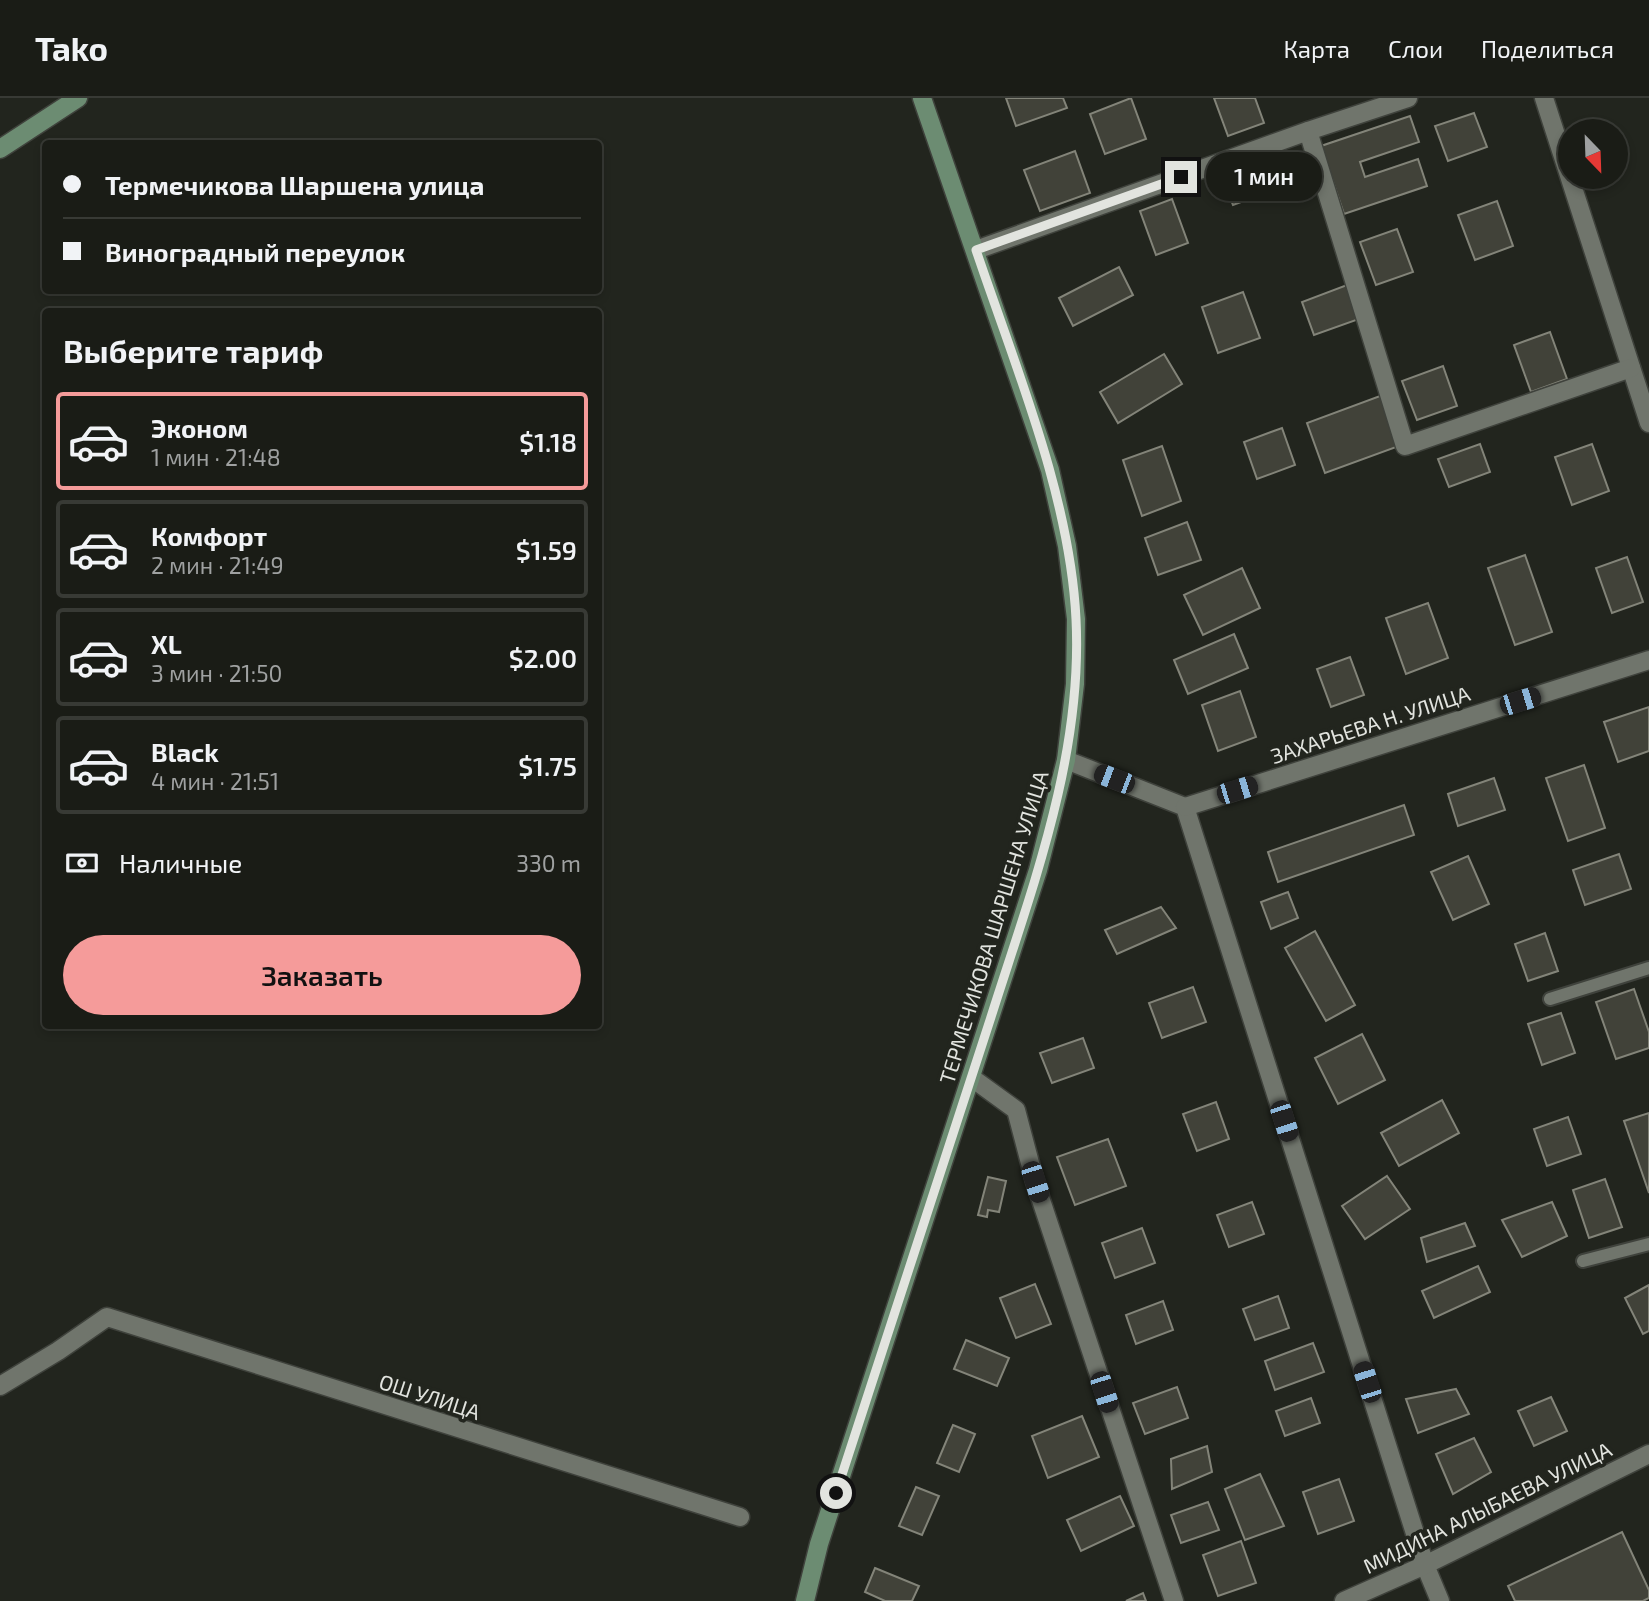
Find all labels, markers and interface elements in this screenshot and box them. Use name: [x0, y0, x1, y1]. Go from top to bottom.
text: Tako: [35, 28, 108, 68]
text: Карта: [1283, 34, 1350, 63]
text: Слои: [1388, 34, 1443, 63]
text: Поделиться: [1481, 34, 1614, 63]
north arrow: [1558, 119, 1628, 189]
map controls: [1558, 119, 1628, 189]
callout: 1 мин: [1206, 153, 1321, 202]
route end: [1165, 161, 1197, 193]
text: 1 мин: [1234, 162, 1294, 190]
text: Термечикова Шаршена улица: [105, 169, 484, 200]
text: Виноградный переулок: [105, 236, 405, 267]
text: Выберите тариф: [63, 331, 323, 369]
icon: car: [67, 410, 130, 473]
text: Эконом: [151, 412, 248, 443]
text: $1.18: [519, 426, 577, 457]
text: 1 мин · 21:48: [151, 443, 281, 471]
icon: car: [67, 518, 130, 581]
text: Комфорт: [151, 520, 267, 551]
text: $1.59: [516, 534, 577, 565]
text: 2 мин · 21:49: [151, 551, 284, 579]
icon: car: [67, 626, 130, 689]
text: XL: [151, 628, 182, 659]
text: $2.00: [509, 642, 577, 673]
text: 3 мин · 21:50: [151, 659, 282, 687]
street label: ЗАХАРЬЕВА Н. УЛИЦА: [1267, 680, 1473, 768]
car: [1497, 685, 1544, 717]
icon: car: [67, 734, 130, 797]
text: Black: [151, 736, 219, 767]
text: $1.75: [518, 750, 577, 781]
car: [1091, 762, 1138, 796]
text: 4 мин · 21:51: [151, 767, 279, 795]
street label: ТЕРМЕЧИКОВА ШАРШЕНА УЛИЦА: [933, 767, 1053, 1087]
car: [1214, 774, 1261, 806]
icon: cash: [63, 844, 101, 882]
text: Наличные: [119, 847, 242, 878]
text: 330 m: [516, 849, 581, 877]
button: Заказать: [63, 935, 581, 1015]
car: [1268, 1098, 1301, 1144]
car: [1019, 1159, 1052, 1205]
car: [1351, 1359, 1384, 1405]
street label: ОШ УЛИЦА: [376, 1368, 484, 1424]
car: [1088, 1369, 1121, 1415]
street label: МИДИНА АЛЫБАЕВА УЛИЦА: [1359, 1436, 1615, 1578]
route start: [820, 1477, 852, 1509]

